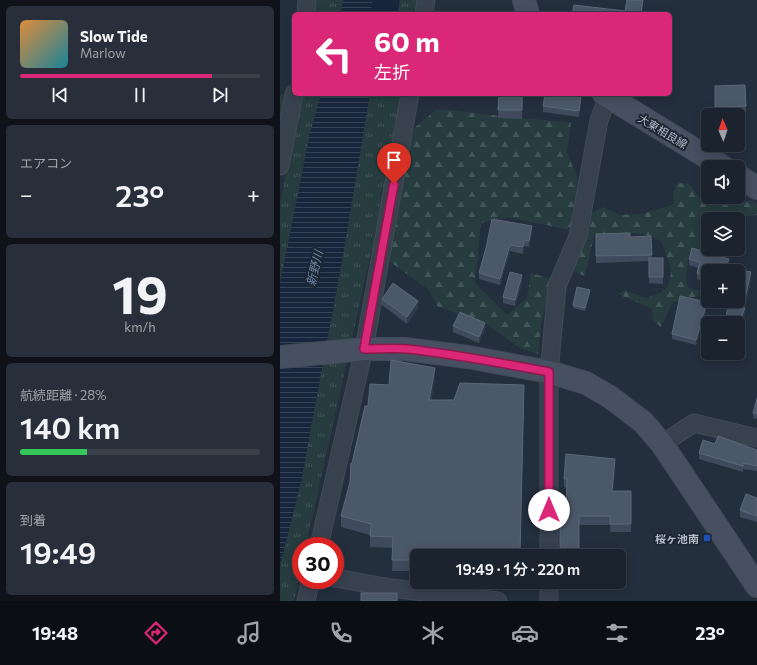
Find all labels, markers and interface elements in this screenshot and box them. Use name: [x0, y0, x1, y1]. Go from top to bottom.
text: 60 m: [374, 24, 440, 58]
text: Slow Tide: [80, 27, 148, 45]
icon: left: [308, 28, 360, 80]
text: Marlow: [80, 45, 126, 61]
text: 左折: [374, 61, 410, 83]
icon: previous: [49, 84, 71, 106]
icon: pause: [129, 84, 151, 106]
icon: next: [209, 84, 231, 106]
north arrow: [701, 108, 745, 152]
map controls: [701, 108, 745, 360]
street label: 大東相良線: [636, 111, 690, 151]
pin: [377, 143, 411, 184]
icon: arrive: [383, 149, 405, 171]
text: エアコン: [20, 155, 72, 171]
button: sound: [701, 160, 745, 204]
text: 23°: [115, 176, 164, 213]
text: −: [20, 181, 33, 208]
text: +: [247, 181, 260, 208]
button: layers: [701, 212, 745, 256]
water label: 新野川: [303, 247, 325, 287]
text: 19: [112, 261, 168, 325]
button: +: [701, 264, 745, 308]
button: −: [701, 316, 745, 360]
text: km/h: [124, 319, 156, 335]
text: 航続距離 · 28%: [20, 387, 107, 403]
text: 140 km: [20, 408, 120, 445]
position arrow: [528, 489, 570, 531]
text: 到着: [20, 512, 46, 528]
place label: 桜ヶ池南: [655, 532, 699, 545]
text: 19:49: [20, 533, 96, 570]
marker: 桜ヶ池南: [702, 533, 712, 543]
speed limit sign: 30: [292, 537, 344, 589]
text: 19:49 · 1 分 · 220 m: [456, 560, 580, 578]
icon: directions: [142, 619, 170, 647]
icon: music: [235, 619, 263, 647]
icon: phone: [327, 619, 355, 647]
icon: climate: [419, 619, 447, 647]
icon: car: [511, 619, 539, 647]
icon: filters: [603, 619, 631, 647]
text: 19:48: [32, 622, 78, 644]
text: 23°: [695, 622, 725, 644]

